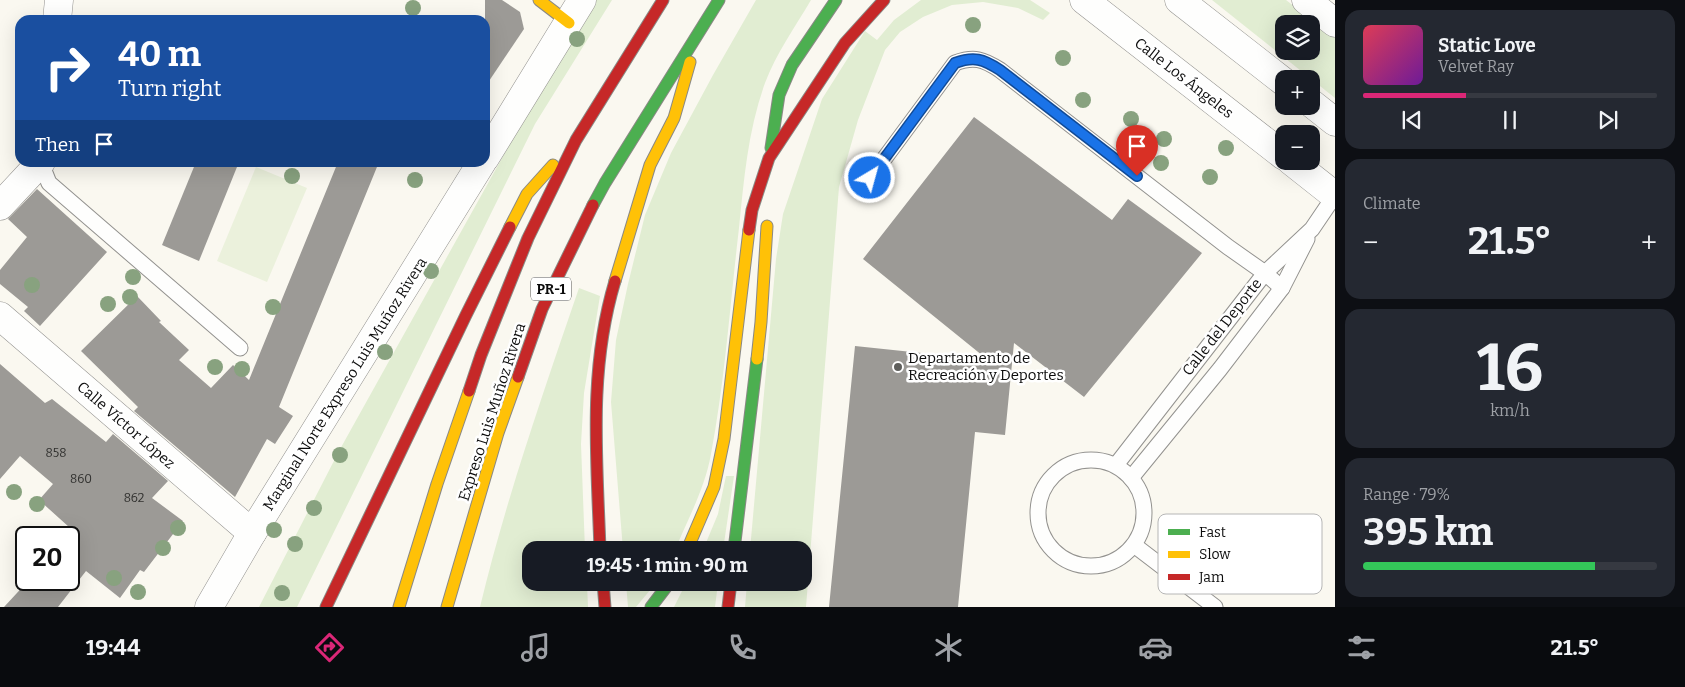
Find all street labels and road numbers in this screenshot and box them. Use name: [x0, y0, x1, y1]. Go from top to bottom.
street label: Calle Los Ángeles: [1131, 34, 1237, 122]
street label: Marginal Norte Expreso Luis Muñoz Rivera: [259, 254, 431, 514]
street label: Calle del Deporte: [1178, 275, 1266, 379]
road number: PR-1: [531, 278, 571, 300]
street label: Expreso Luis Muñoz Rivera: [455, 321, 529, 503]
street label: Calle Víctor López: [73, 378, 179, 472]

